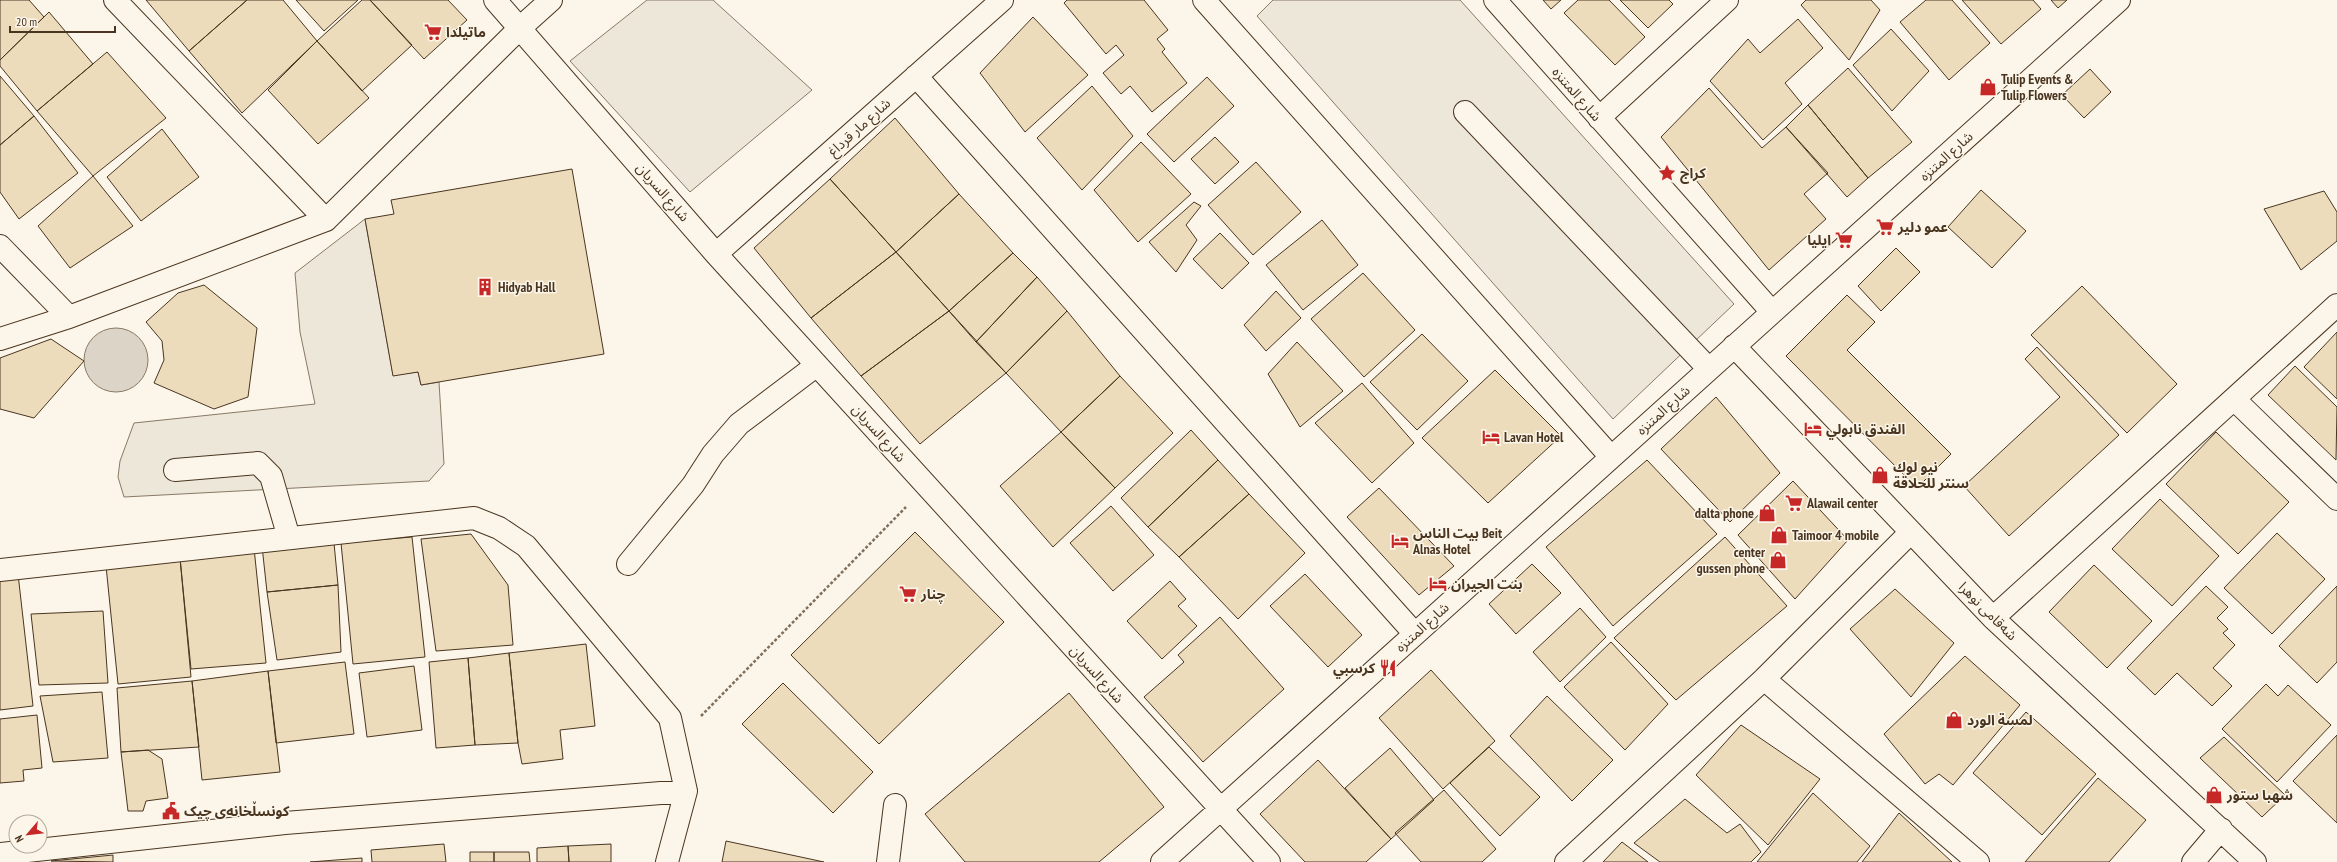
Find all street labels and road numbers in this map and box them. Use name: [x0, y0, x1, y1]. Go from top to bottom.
street label: شارع المتنزه: [1547, 63, 1605, 126]
street label: شارع مار قرداغ: [824, 94, 895, 161]
street label: شارع المتنزه: [1915, 127, 1978, 186]
street label: شارع السريان: [631, 159, 693, 226]
street label: شارع المتنزه: [1632, 381, 1695, 440]
street label: شارع السريان: [847, 400, 910, 467]
street label: شەقامی نوهرا: [1955, 578, 2021, 644]
street label: شارع المتنزه: [1391, 598, 1454, 657]
street label: شارع السريان: [1065, 641, 1128, 708]

